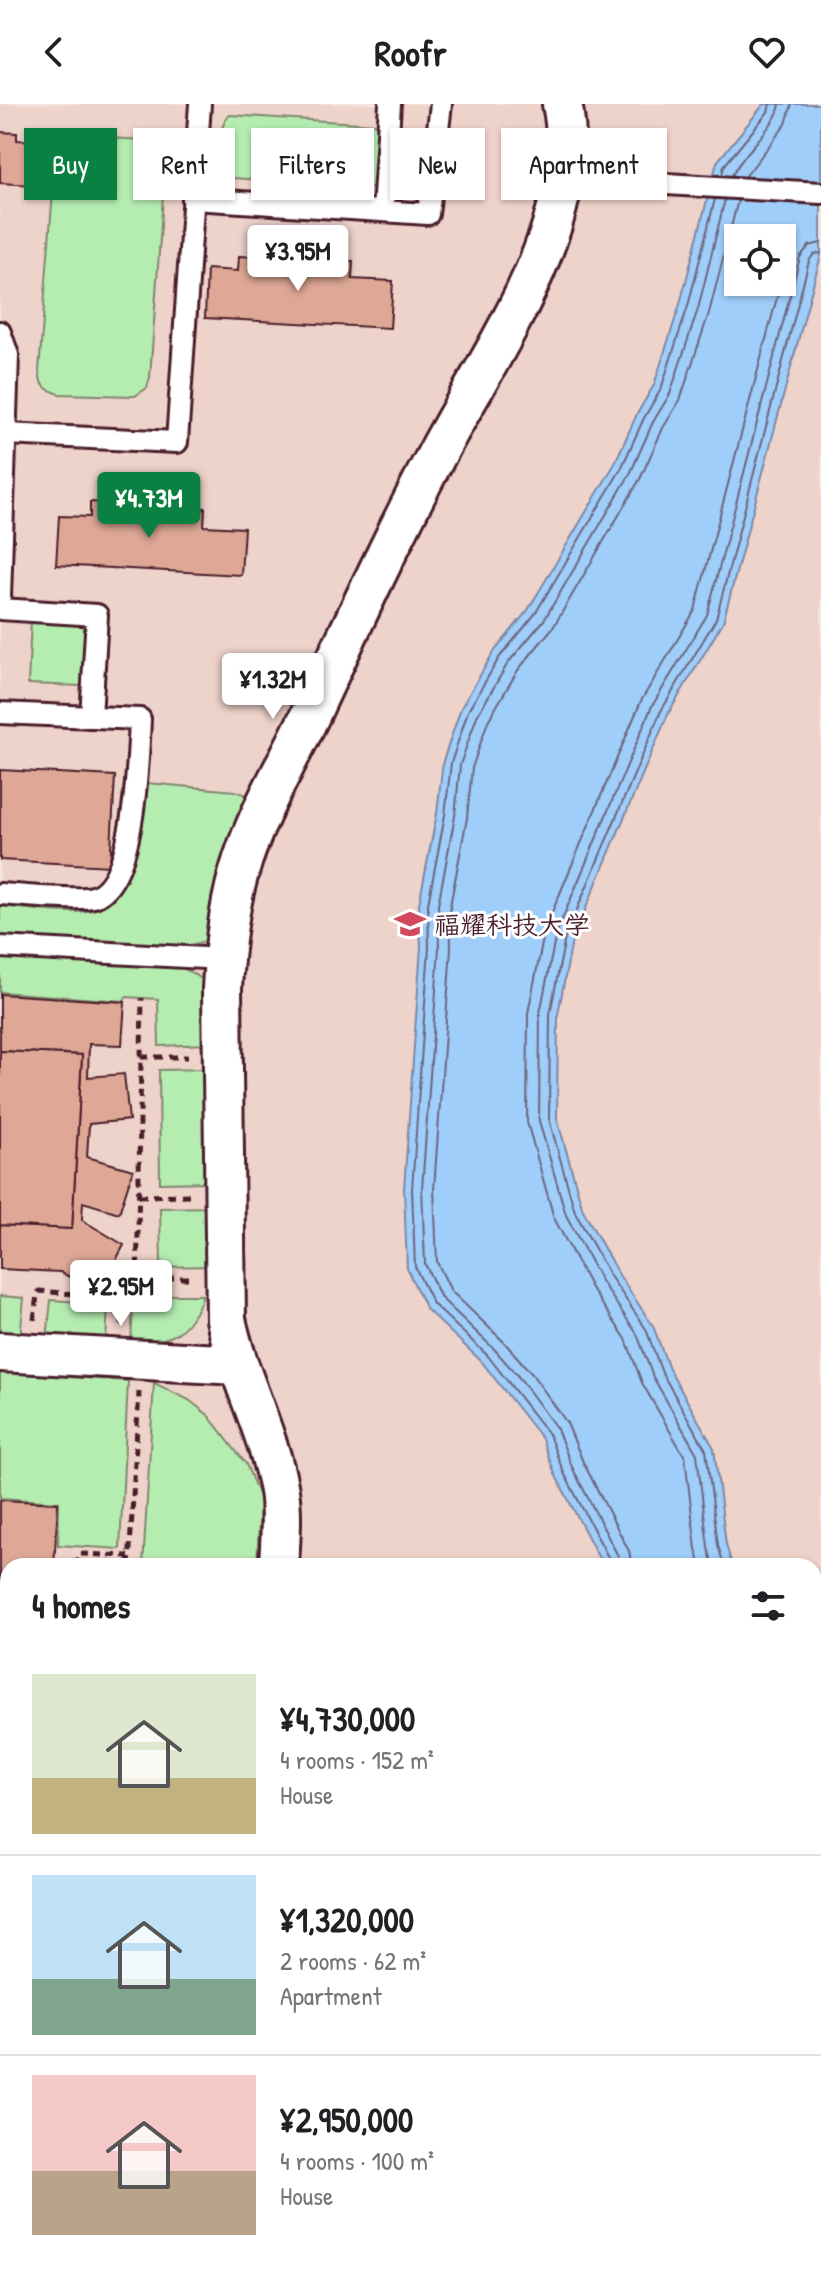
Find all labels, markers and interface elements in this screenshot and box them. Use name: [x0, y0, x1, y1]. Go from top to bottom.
text: Roofr: [374, 28, 447, 77]
icon: back: [32, 30, 76, 74]
icon: heart: [745, 30, 789, 74]
chip: Buy: [24, 128, 117, 200]
chip: Rent: [133, 128, 235, 200]
chip: Filters: [251, 128, 374, 200]
chip: New: [390, 128, 485, 200]
chip: Apartment: [501, 128, 667, 200]
map controls: [724, 224, 796, 296]
button: locate: [724, 224, 796, 296]
pin: ¥3.95M: [233, 225, 363, 293]
text: ¥3.95M: [265, 233, 331, 268]
pin: ¥4.73M: [84, 472, 214, 540]
text: ¥4.73M: [115, 480, 183, 515]
pin: ¥1.32M: [208, 653, 338, 721]
text: ¥1.32M: [240, 661, 306, 696]
school or university icon: 福耀科技大学: [393, 907, 427, 941]
place label: 福耀科技大学: [434, 907, 590, 942]
pin: ¥2.95M: [56, 1260, 186, 1328]
text: ¥2.95M: [88, 1268, 154, 1303]
text: 4 homes: [32, 1583, 130, 1629]
icon: filters: [746, 1584, 790, 1628]
text: ¥4,730,000: [280, 1696, 415, 1742]
icon: home: [96, 1706, 192, 1802]
text: 4 rooms · 152 m²: [280, 1742, 434, 1777]
text: House: [280, 1777, 333, 1812]
text: ¥1,320,000: [280, 1897, 414, 1943]
icon: home: [96, 1907, 192, 2003]
text: 2 rooms · 62 m²: [280, 1943, 426, 1978]
text: Apartment: [280, 1978, 382, 2013]
text: ¥2,950,000: [280, 2097, 413, 2143]
icon: home: [96, 2107, 192, 2203]
text: 4 rooms · 100 m²: [280, 2143, 434, 2178]
text: House: [280, 2178, 333, 2213]

